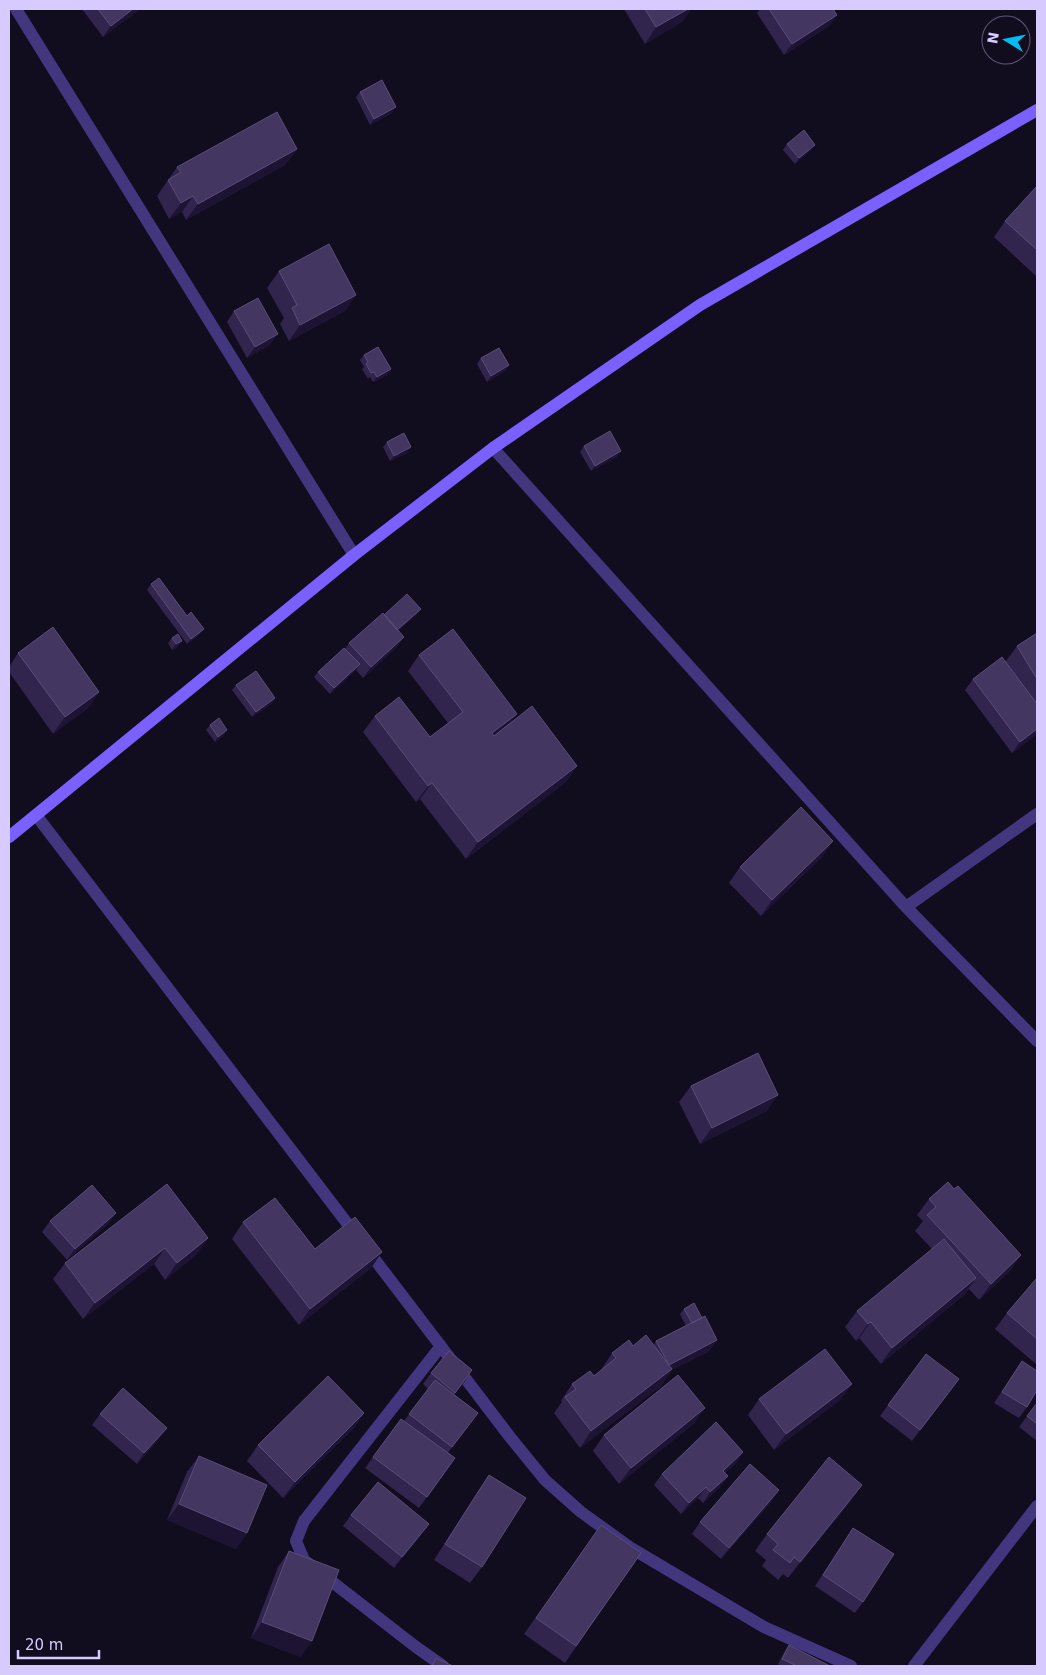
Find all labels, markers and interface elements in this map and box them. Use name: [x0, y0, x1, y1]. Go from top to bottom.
north arrow: [981, 15, 1031, 65]
text: N: [984, 31, 1002, 45]
scale bar: [18, 1628, 99, 1660]
text: 20 m: [25, 1636, 63, 1654]

